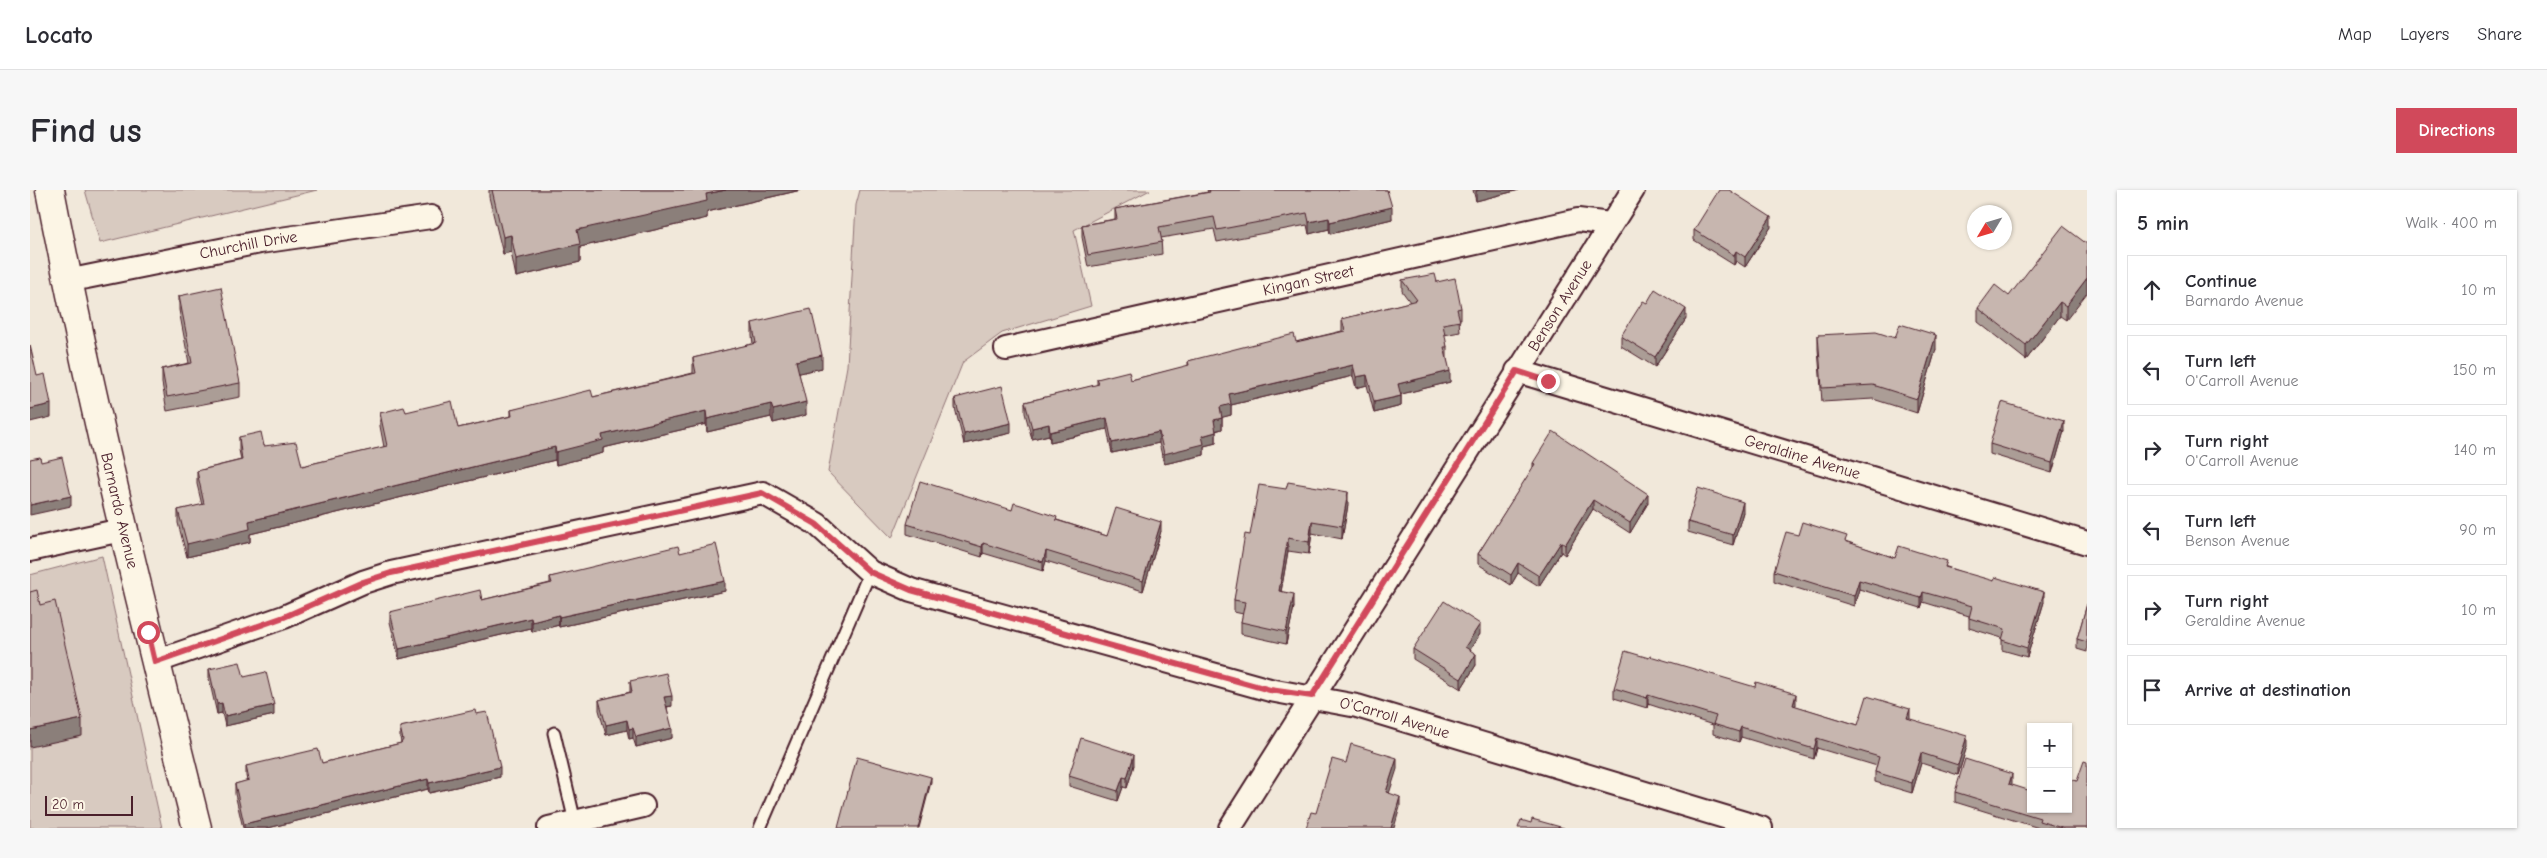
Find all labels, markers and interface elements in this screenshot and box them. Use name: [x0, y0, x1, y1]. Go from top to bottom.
text: Locato: [25, 21, 93, 49]
text: Map: [2338, 24, 2372, 45]
text: Layers: [2400, 24, 2449, 45]
text: Share: [2477, 24, 2522, 45]
button: Directions: [2396, 108, 2517, 153]
text: Find us: [30, 110, 142, 151]
north arrow: [1967, 205, 2012, 250]
text: 5 min: [2137, 211, 2189, 235]
text: Walk · 400 m: [2405, 214, 2497, 232]
street label: Churchill Drive: [198, 228, 299, 263]
street label: Benson Avenue: [1524, 256, 1596, 355]
street label: Kingan Street: [1261, 262, 1356, 300]
text: Continue: [2185, 270, 2257, 292]
icon: ahead: [2138, 276, 2166, 304]
text: 10 m: [2461, 281, 2496, 299]
text: Barnardo Avenue: [2185, 292, 2304, 310]
text: Turn left: [2185, 350, 2256, 372]
icon: left: [2138, 356, 2166, 384]
text: 150 m: [2453, 361, 2496, 379]
route end: [1537, 370, 1560, 393]
text: O'Carroll Avenue: [2185, 372, 2298, 390]
text: Turn right: [2185, 430, 2269, 452]
street label: Geraldine Avenue: [1742, 431, 1863, 483]
icon: right: [2138, 436, 2166, 464]
text: 140 m: [2454, 441, 2496, 459]
street label: Barnardo Avenue: [97, 451, 142, 570]
text: O'Carroll Avenue: [2185, 452, 2298, 470]
text: Turn left: [2185, 510, 2256, 532]
icon: left: [2138, 516, 2166, 544]
text: 90 m: [2459, 521, 2496, 539]
text: Benson Avenue: [2185, 532, 2290, 550]
text: Turn right: [2185, 590, 2269, 612]
icon: right: [2138, 596, 2166, 624]
text: 10 m: [2461, 601, 2496, 619]
text: Geraldine Avenue: [2185, 612, 2305, 630]
route start: [137, 621, 160, 644]
icon: arrive: [2138, 676, 2166, 704]
text: Arrive at destination: [2185, 679, 2351, 701]
street label: O'Carroll Avenue: [1338, 694, 1452, 742]
map controls: [2027, 723, 2072, 813]
button: +: [2027, 723, 2072, 768]
button: −: [2027, 768, 2072, 813]
scale bar: [45, 793, 132, 816]
text: 20 m: [52, 796, 84, 813]

